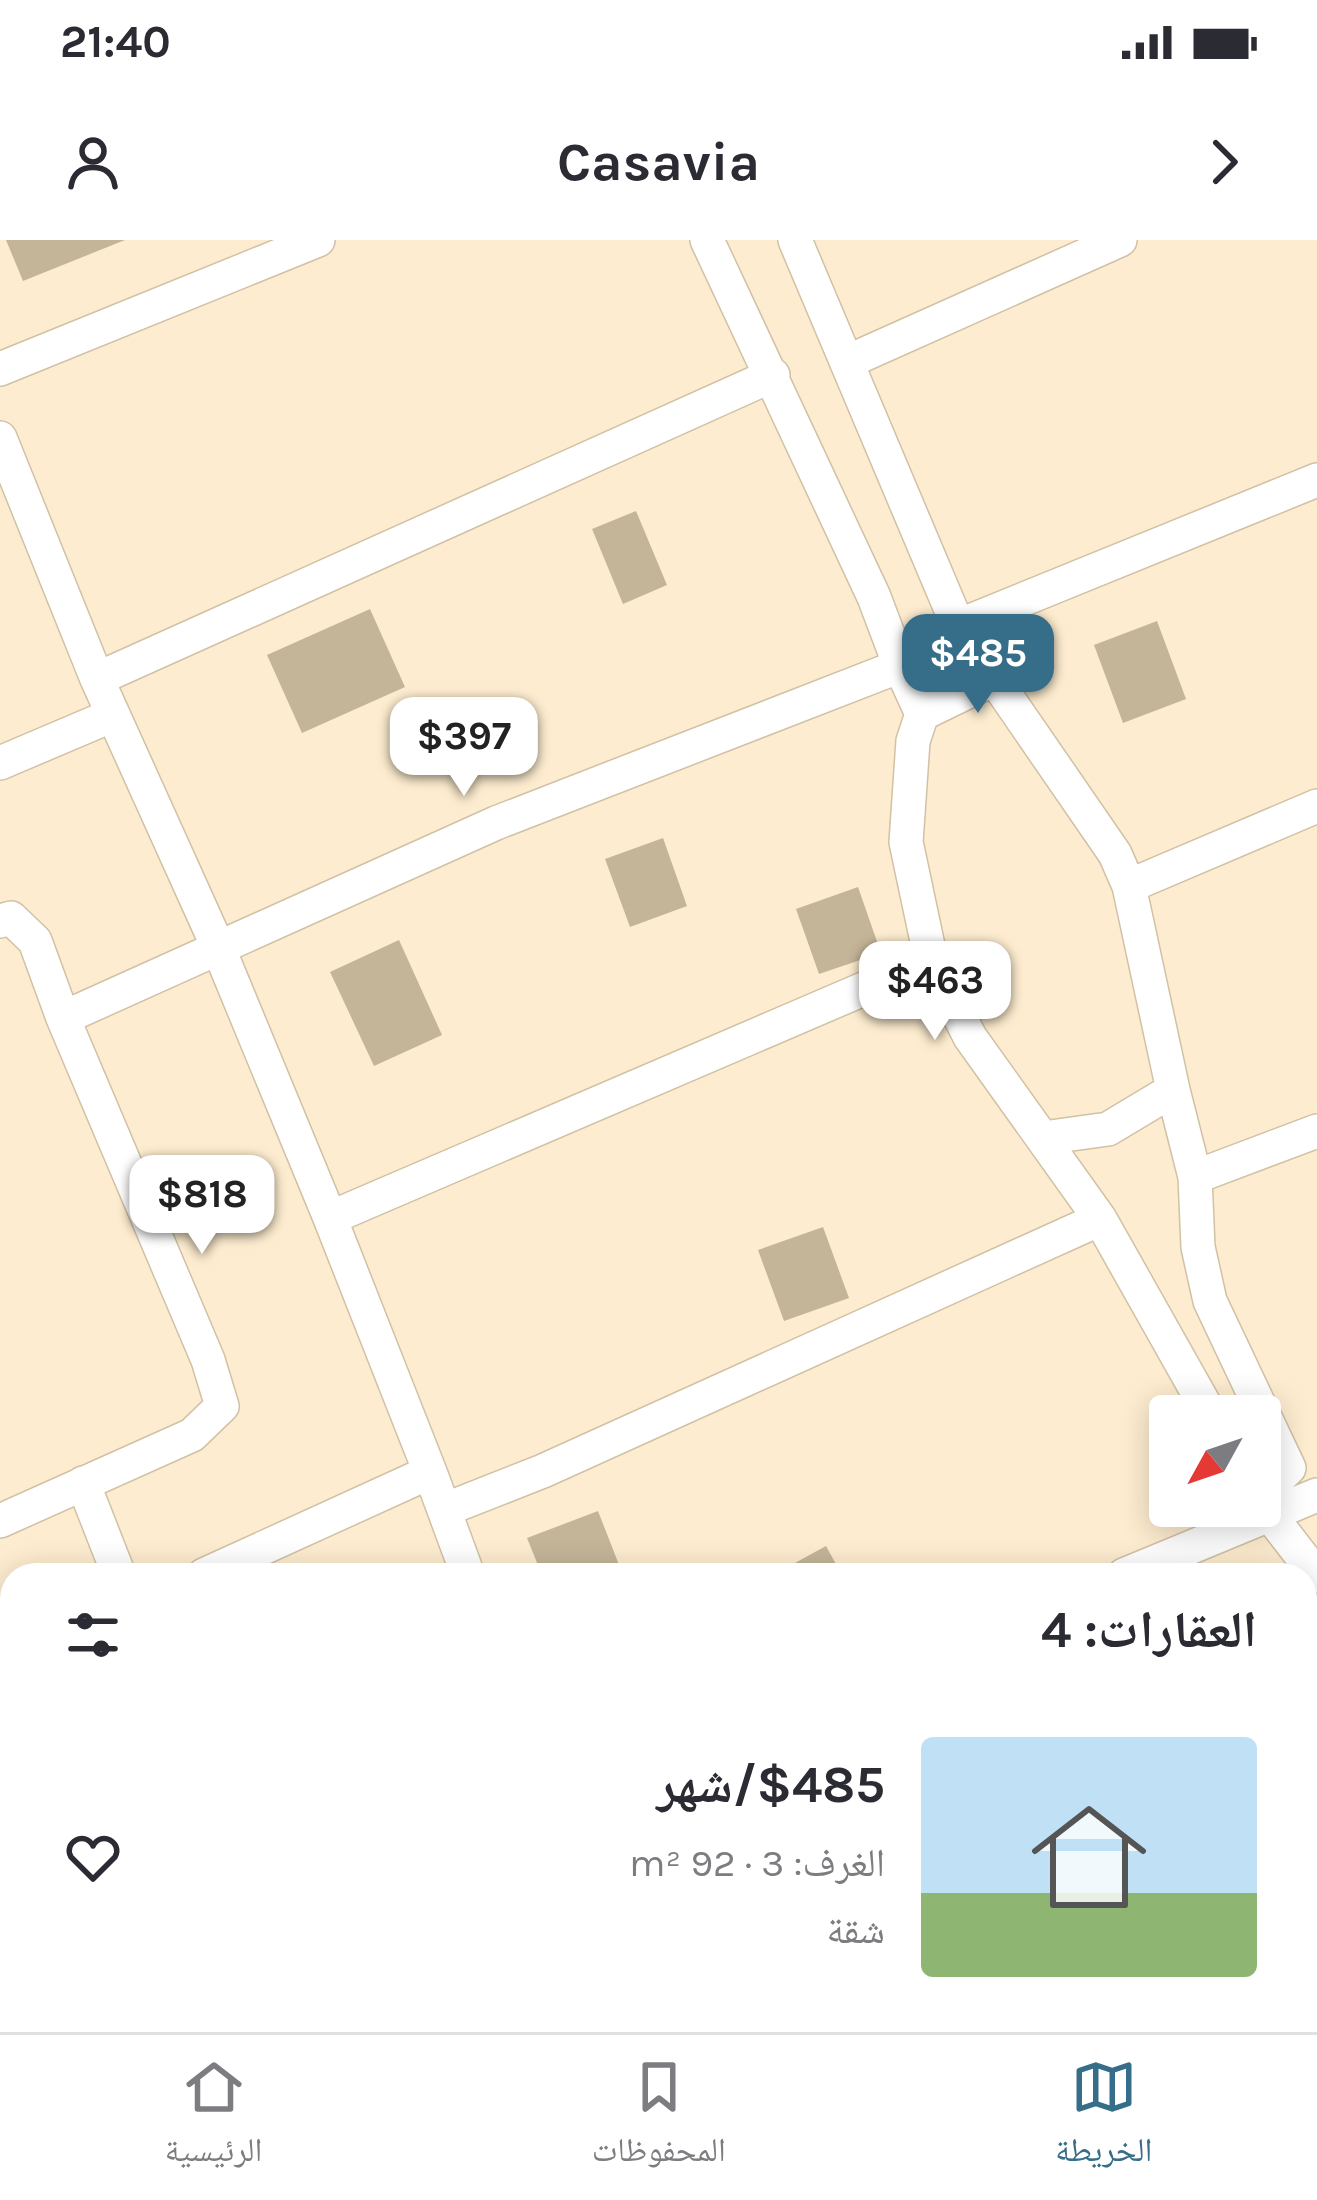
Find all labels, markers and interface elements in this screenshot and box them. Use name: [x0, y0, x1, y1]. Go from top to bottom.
text: 21:40: [60, 16, 171, 68]
icon: person: [60, 129, 126, 195]
icon: forward: [1191, 129, 1257, 195]
text: Casavia: [557, 130, 760, 194]
pin: $485: [907, 614, 1049, 716]
text: $485: [929, 630, 1027, 676]
pin: $397: [393, 697, 535, 799]
text: $397: [417, 713, 511, 759]
pin: $463: [864, 941, 1006, 1043]
text: $463: [886, 957, 984, 1003]
pin: $818: [131, 1155, 273, 1257]
text: $818: [156, 1171, 248, 1217]
north arrow: [1149, 1395, 1281, 1527]
map controls: [1149, 1395, 1281, 1527]
text: العقارات: 4: [1041, 1600, 1257, 1660]
icon: filters: [60, 1602, 126, 1668]
text: $485/شهر: [657, 1755, 885, 1815]
icon: home: [1017, 1785, 1161, 1929]
icon: heart: [60, 1824, 126, 1890]
text: الغرف: 3 · 92 m²: [629, 1840, 885, 1886]
text: شقة: [827, 1907, 885, 1953]
tab: الرئيسية: [165, 2054, 262, 2182]
tab: المحفوظات: [592, 2054, 726, 2182]
tab: الخريطة: [1055, 2054, 1152, 2182]

